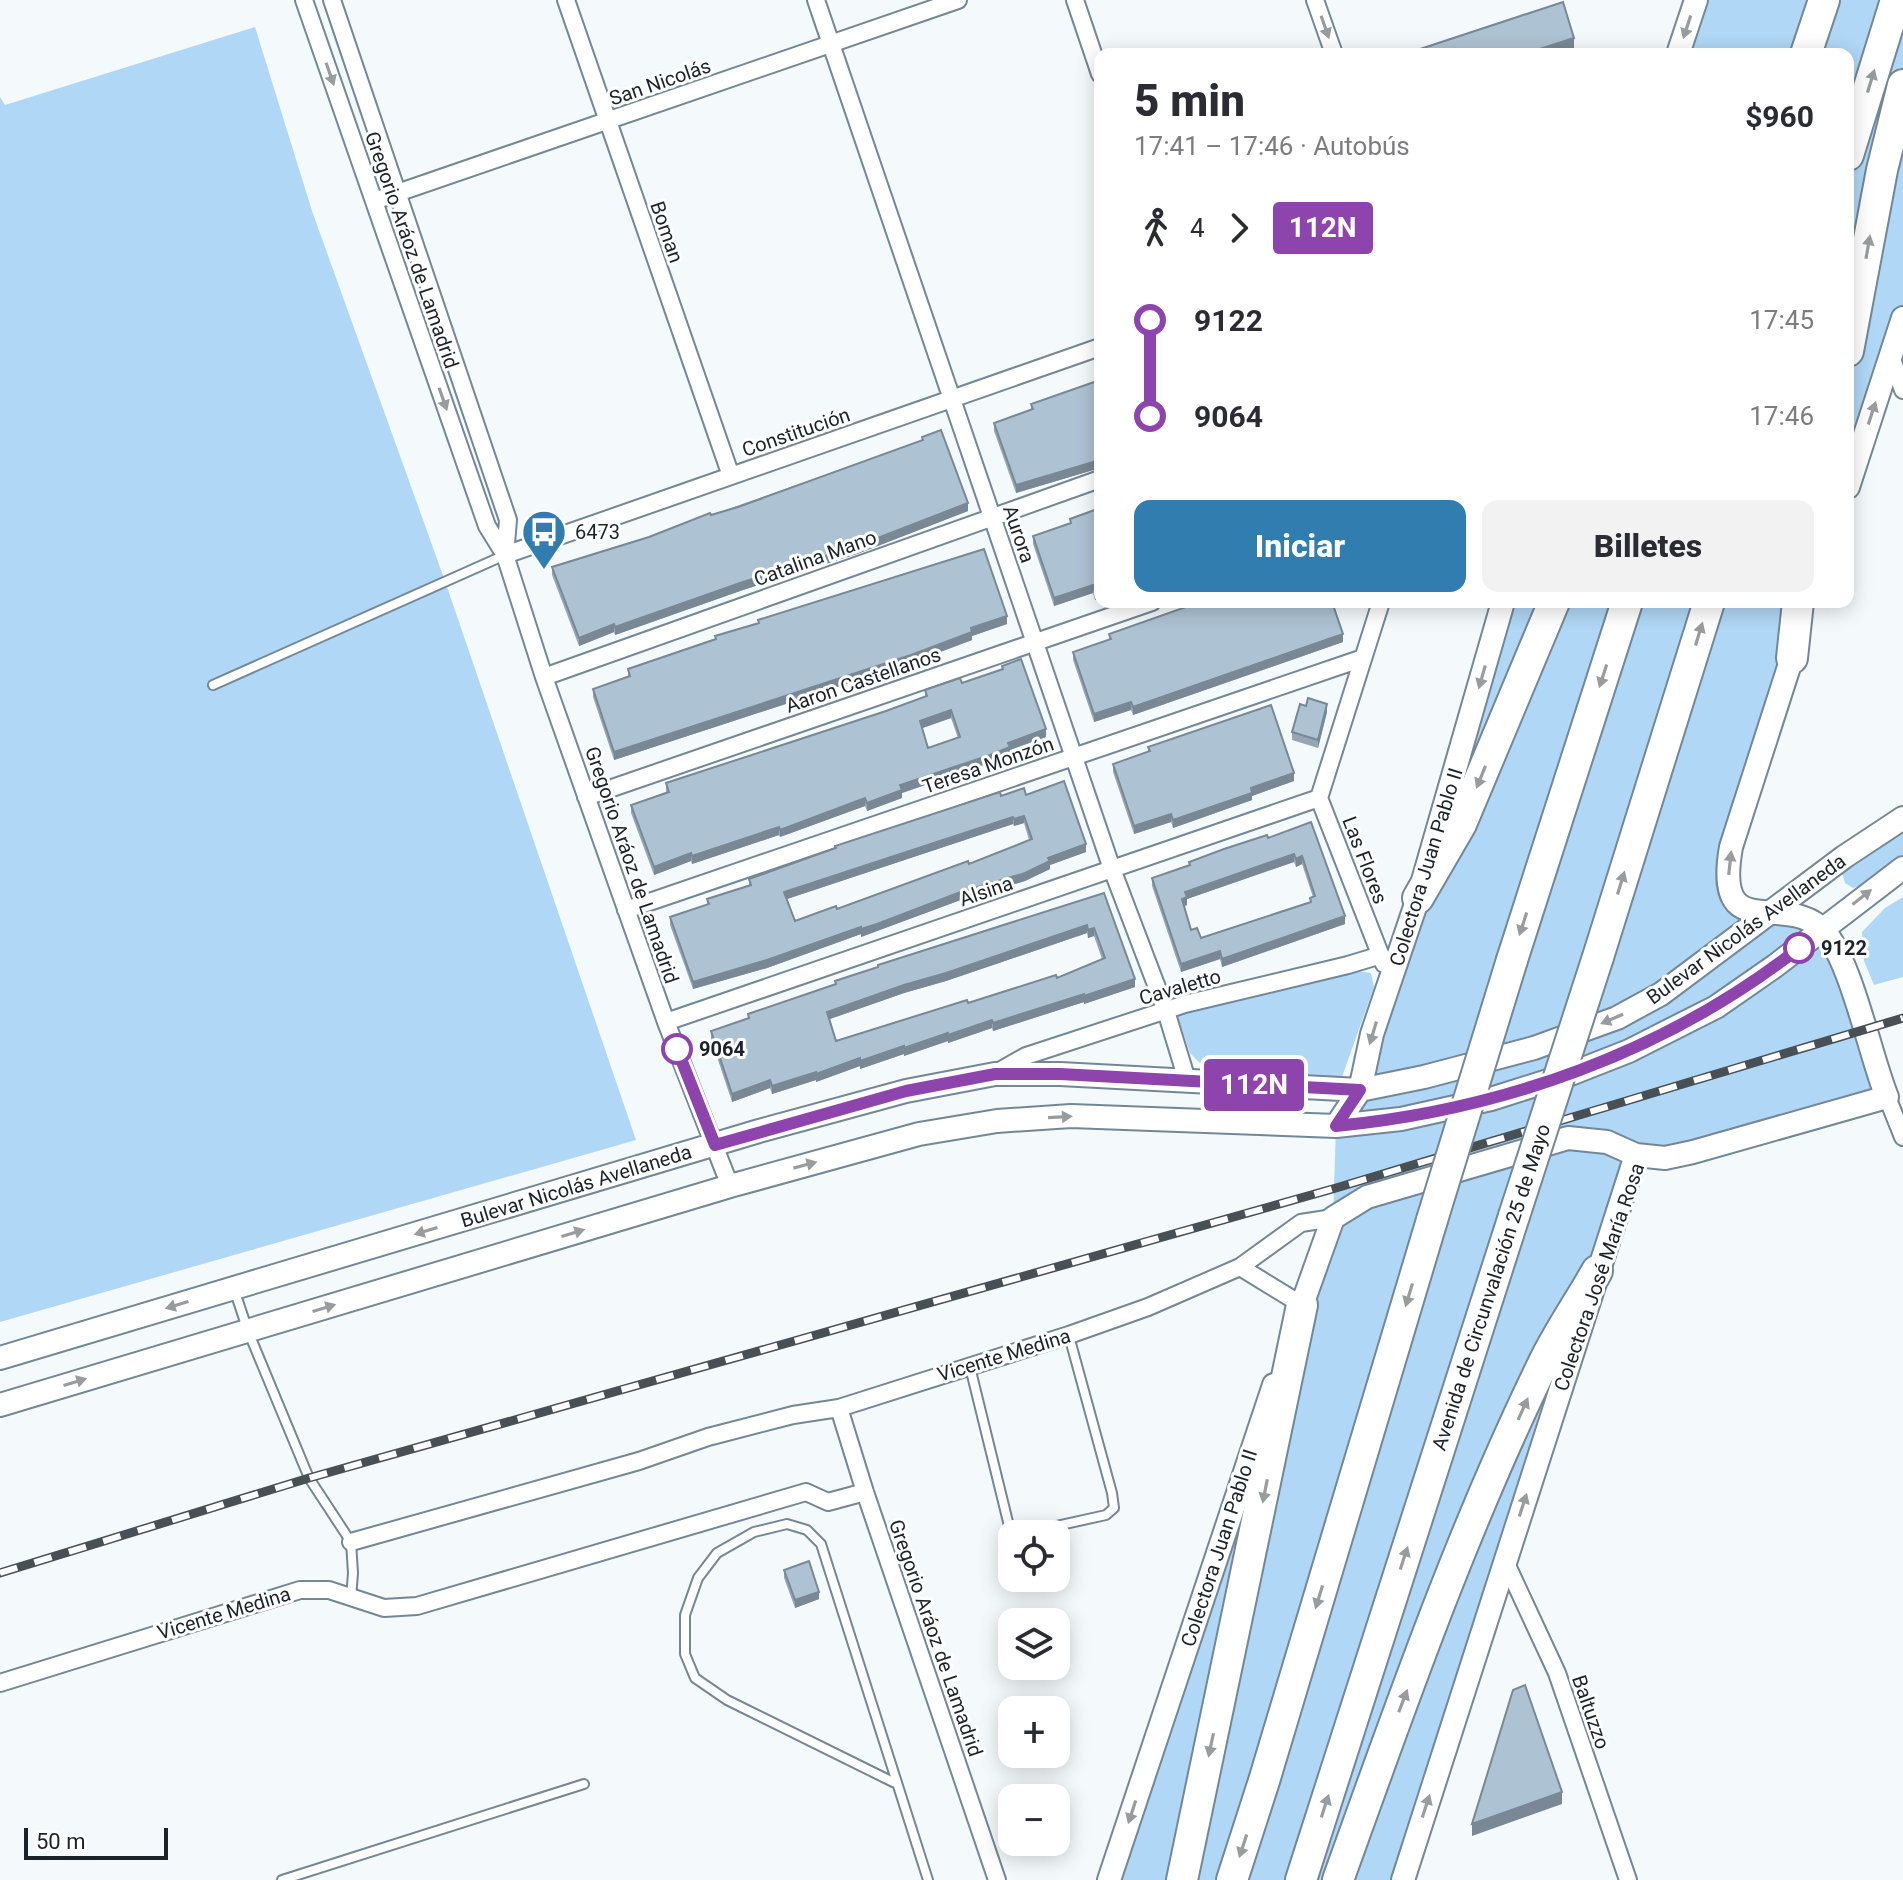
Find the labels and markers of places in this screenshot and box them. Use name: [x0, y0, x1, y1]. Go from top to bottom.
bus stop icon: 6473: [520, 508, 568, 571]
place label: 6473: [575, 520, 620, 544]
marker: 9122: [1784, 933, 1814, 963]
place label: 9122: [1821, 936, 1867, 960]
marker: 9064: [662, 1034, 692, 1064]
place label: 9064: [699, 1037, 745, 1061]

